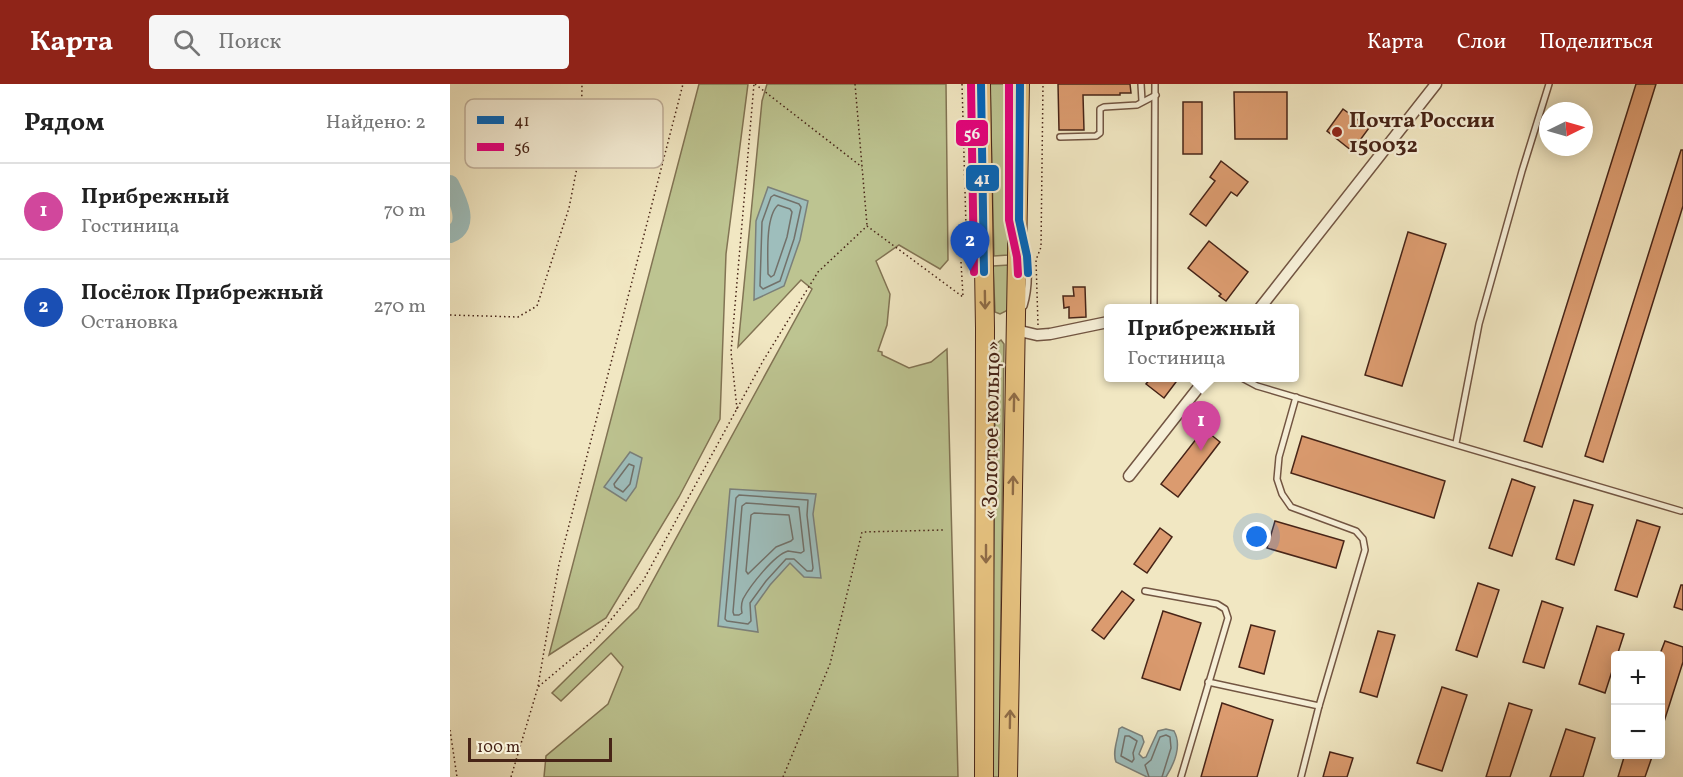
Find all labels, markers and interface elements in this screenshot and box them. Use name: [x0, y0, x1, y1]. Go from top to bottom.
search box: [149, 15, 569, 69]
text: Карта: [30, 23, 113, 62]
icon: search: [170, 26, 203, 59]
text: Поиск: [218, 27, 281, 58]
text: Карта: [1367, 28, 1424, 57]
text: Слои: [1457, 28, 1506, 57]
text: Поделиться: [1539, 28, 1653, 57]
legend: [465, 99, 663, 168]
north arrow: [1539, 102, 1593, 156]
text: Рядом: [24, 105, 104, 141]
place label: Почта России 150032: [1349, 106, 1495, 162]
text: Найдено: 2: [326, 109, 426, 137]
text: 41: [514, 111, 530, 133]
line badge: 56: [955, 119, 989, 147]
text: 56: [964, 124, 980, 146]
marker: Почта России 150032: [1330, 125, 1344, 139]
text: 56: [514, 138, 530, 160]
line badge: 41: [965, 164, 1000, 192]
text: 41: [974, 169, 990, 191]
text: Прибрежный: [81, 182, 229, 213]
text: 1: [39, 197, 48, 225]
text: 70 m: [383, 197, 426, 225]
text: Гостиница: [81, 213, 179, 241]
pin: 2: [950, 222, 990, 271]
text: Посёлок Прибрежный: [81, 278, 323, 309]
one-way arrow: [979, 289, 991, 309]
text: 2: [38, 293, 49, 321]
text: 270 m: [373, 293, 426, 321]
popup: [1104, 304, 1299, 382]
text: Остановка: [81, 309, 178, 337]
text: Прибрежный: [1127, 314, 1276, 345]
street label: «Золотое кольцо»: [975, 340, 1010, 520]
text: Гостиница: [1127, 345, 1226, 373]
one-way arrow: [1008, 392, 1020, 412]
pin: 1: [1182, 402, 1221, 451]
one-way arrow: [1007, 475, 1019, 495]
your location: [1242, 522, 1271, 551]
one-way arrow: [980, 544, 992, 564]
map controls: [1611, 651, 1665, 759]
button: +: [1611, 651, 1665, 705]
button: −: [1611, 705, 1665, 759]
one-way arrow: [1004, 709, 1015, 729]
scale bar: [468, 735, 612, 762]
text: 100 m: [477, 737, 520, 759]

